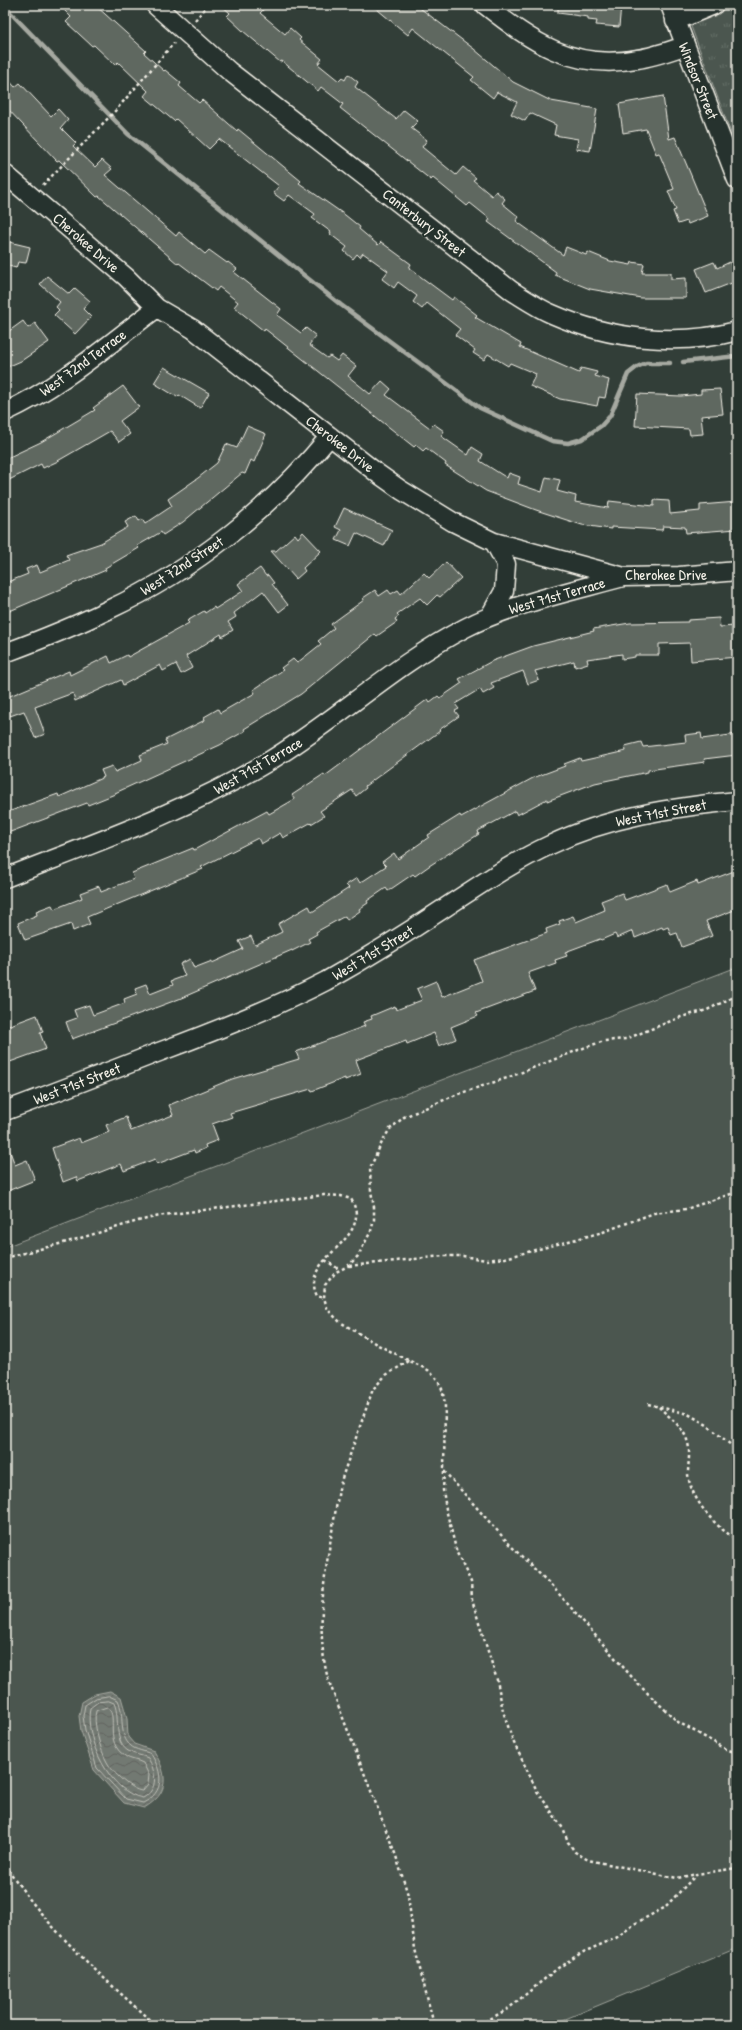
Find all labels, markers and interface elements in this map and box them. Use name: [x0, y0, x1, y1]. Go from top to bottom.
street label: Windsor Street: [674, 39, 724, 123]
street label: Canterbury Street: [378, 183, 471, 262]
street label: Cherokee Drive: [48, 208, 124, 278]
street label: West 72nd Terrace: [35, 324, 130, 401]
street label: Cherokee Drive: [301, 410, 379, 477]
street label: West 72nd Street: [136, 530, 228, 600]
street label: Cherokee Drive: [625, 564, 707, 585]
street label: West 71st Terrace: [506, 572, 607, 619]
street label: West 71st Terrace: [210, 732, 306, 799]
street label: West 71st Street: [614, 793, 709, 832]
street label: West 71st Street: [328, 920, 418, 985]
street label: West 71st Street: [30, 1057, 124, 1110]

